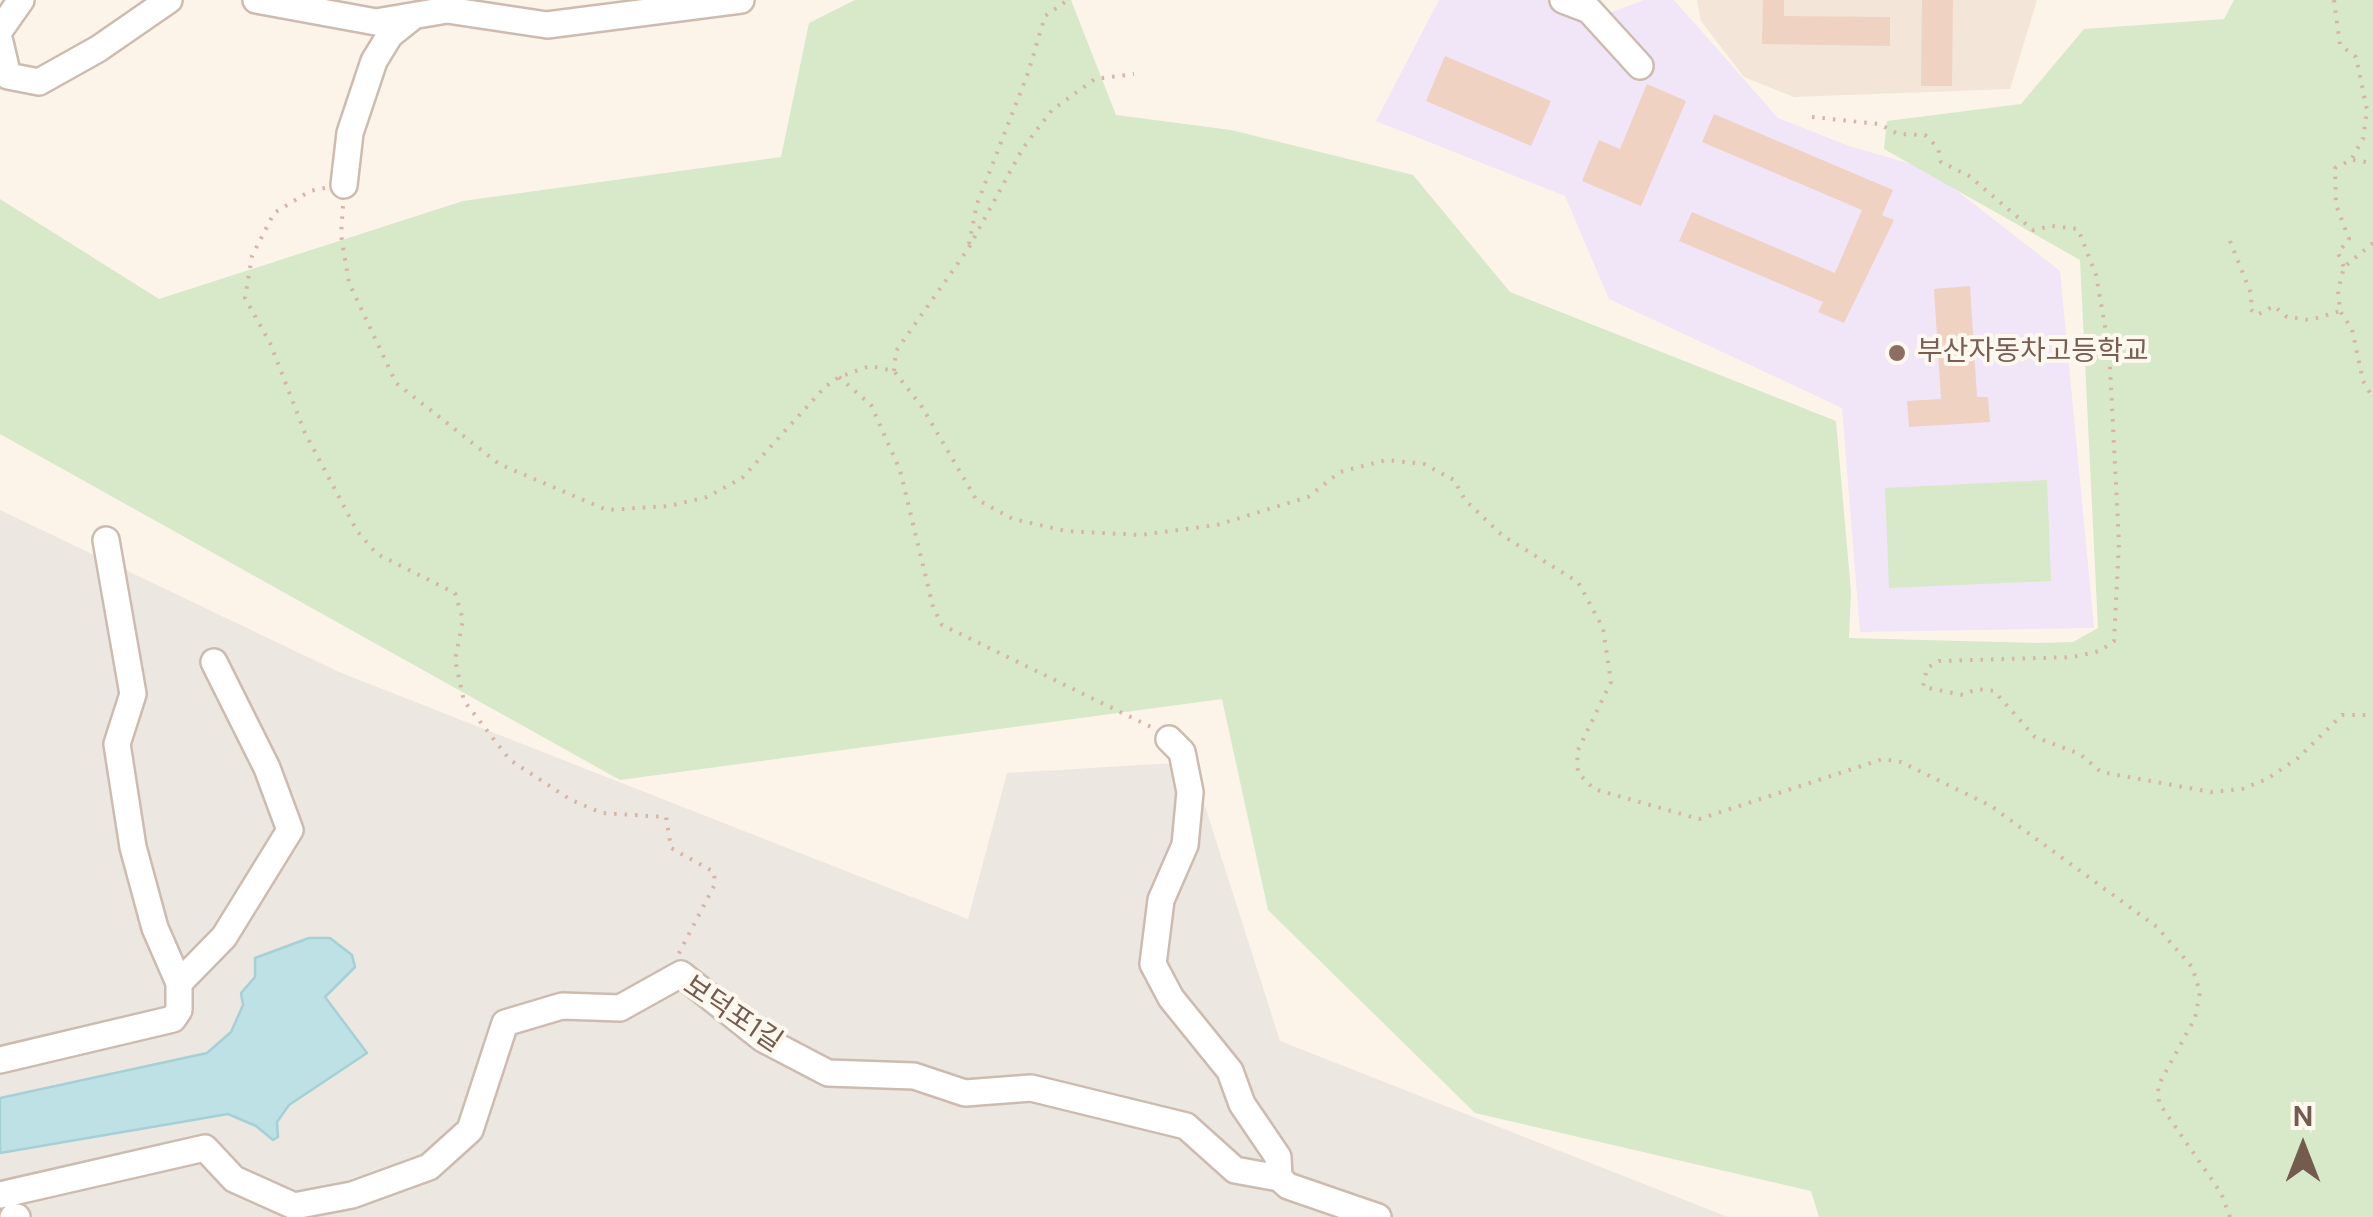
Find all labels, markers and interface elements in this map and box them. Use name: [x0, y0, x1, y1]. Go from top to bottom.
place label: 부산자동차고등학교: [1917, 336, 2149, 370]
marker: 부산자동차고등학교: [1886, 342, 1908, 364]
street label: 보덕포1길: [676, 970, 788, 1060]
north arrow: [2253, 1097, 2353, 1197]
text: N: [2293, 1098, 2313, 1135]

